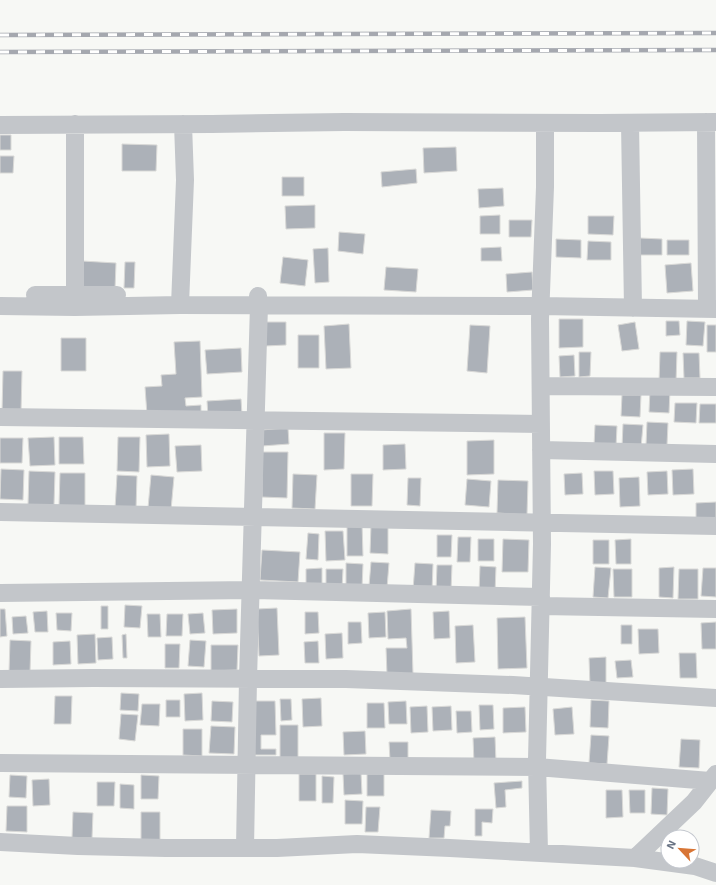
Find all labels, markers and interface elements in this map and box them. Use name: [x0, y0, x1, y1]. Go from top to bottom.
north arrow: [660, 829, 700, 869]
text: N: [664, 838, 679, 851]

